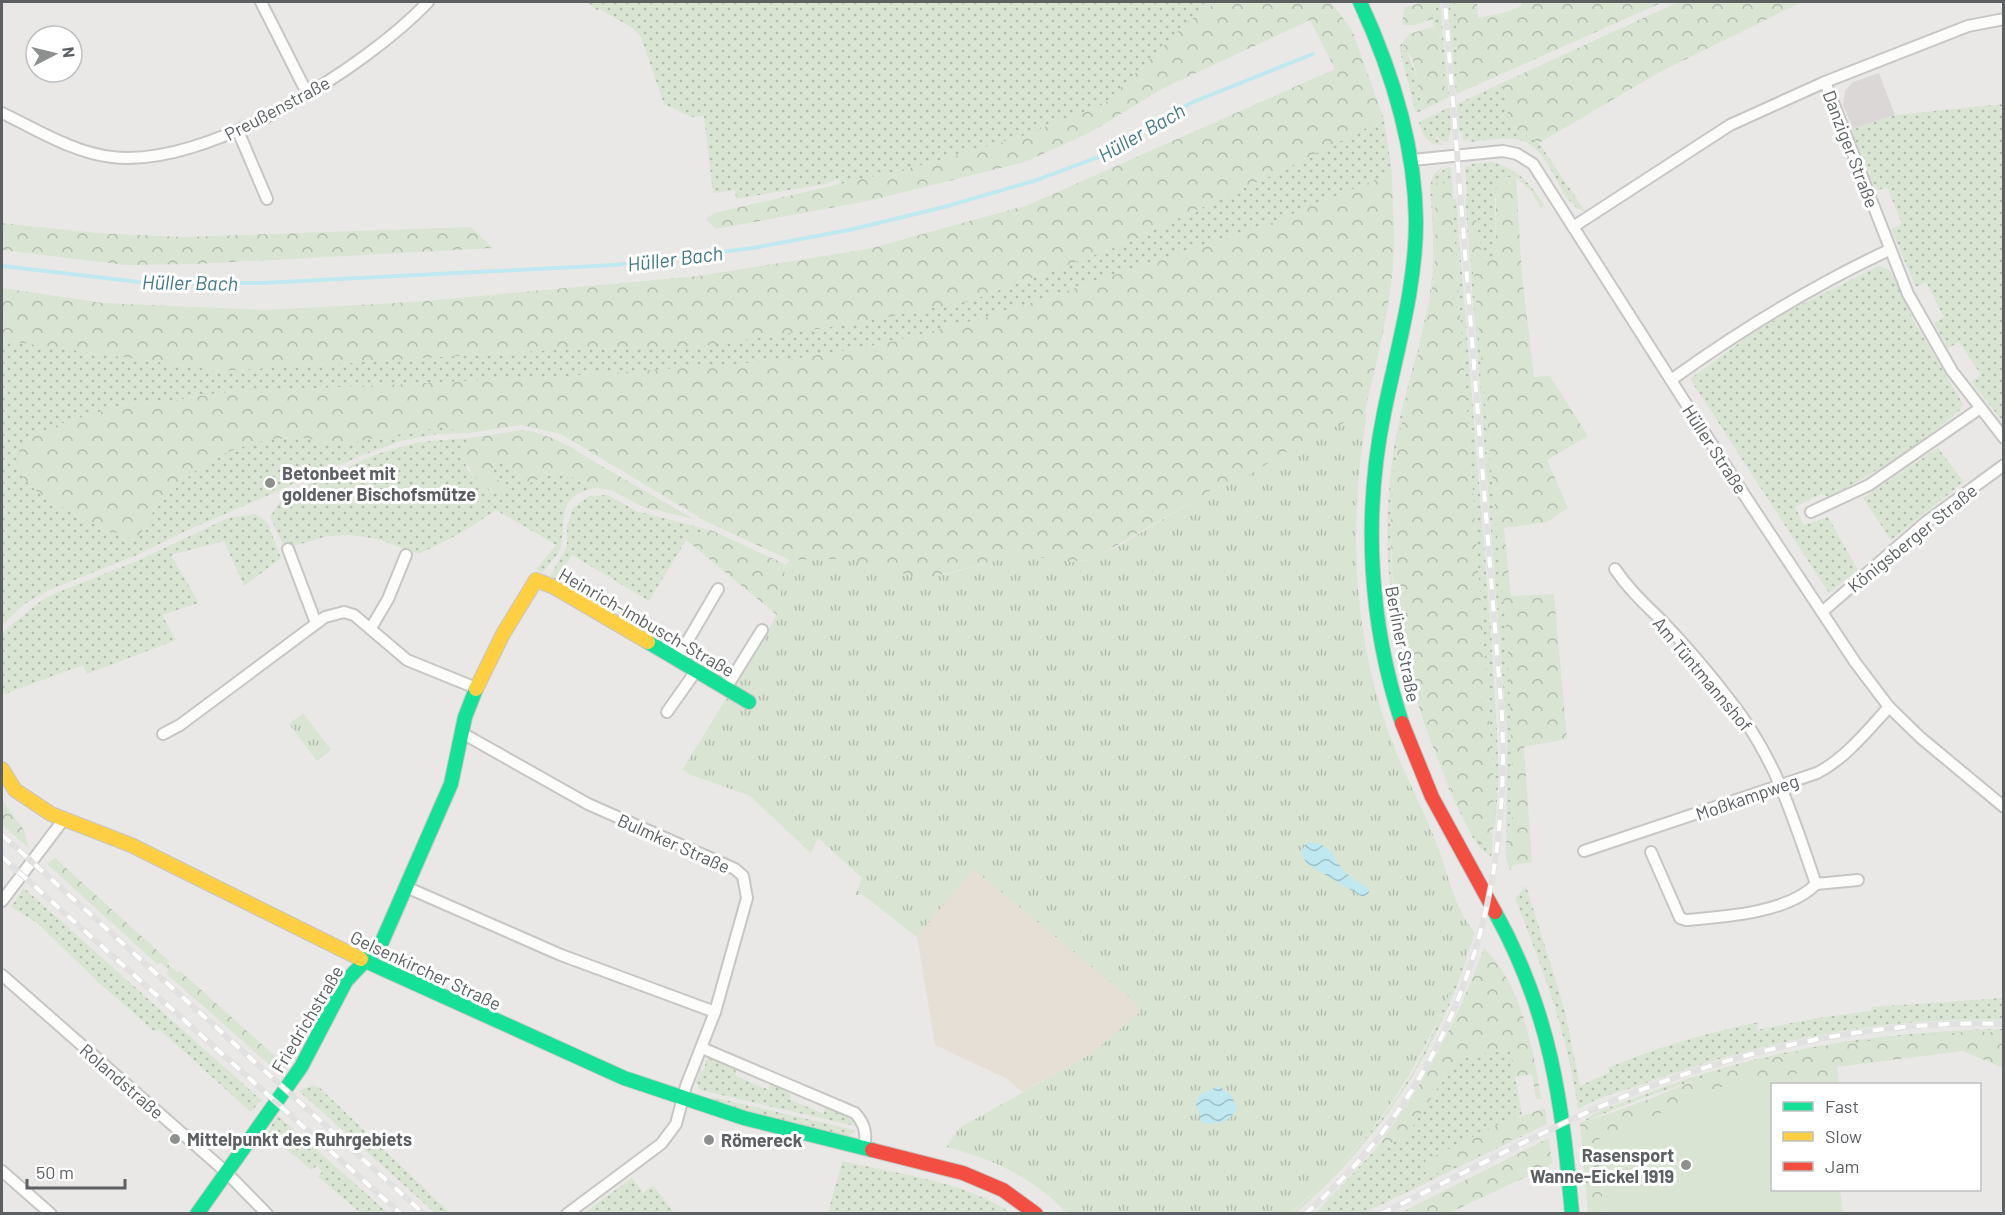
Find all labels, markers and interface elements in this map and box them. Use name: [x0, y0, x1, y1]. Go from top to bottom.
north arrow: [24, 24, 84, 84]
text: N: [59, 46, 79, 59]
street label: Preußenstraße: [221, 71, 333, 145]
street label: Danziger Straße: [1818, 87, 1884, 211]
water label: Hüller Bach: [1093, 98, 1189, 166]
water label: Hüller Bach: [626, 240, 724, 276]
water label: Hüller Bach: [142, 269, 238, 295]
street label: Hüller Straße: [1678, 400, 1752, 498]
place label: Betonbeet mit goldener Bischofsmütze: [282, 462, 476, 505]
marker: Betonbeet mit goldener Bischofsmütze: [263, 476, 277, 490]
street label: Königsberger Straße: [1843, 479, 1981, 597]
street label: Heinrich-Imbusch-Straße: [555, 563, 739, 681]
street label: Berliner Straße: [1381, 584, 1425, 704]
street label: Am Tüntmannshof: [1649, 612, 1757, 736]
street label: Moßkampweg: [1693, 769, 1801, 825]
street label: Bulmker Straße: [614, 808, 734, 878]
street label: Gelsenkircher Straße: [347, 925, 505, 1015]
street label: Friedrichstraße: [266, 961, 348, 1077]
street label: Rolandstraße: [76, 1039, 168, 1123]
legend: [1771, 1083, 1981, 1191]
text: Fast: [1825, 1095, 1859, 1117]
text: Slow: [1825, 1125, 1862, 1147]
place label: Mittelpunkt des Ruhrgebiets: [187, 1128, 412, 1150]
place label: Römereck: [721, 1129, 803, 1151]
marker: Mittelpunkt des Ruhrgebiets: [168, 1132, 182, 1146]
marker: Römereck: [702, 1133, 716, 1147]
place label: Rasensport Wanne-Eickel 1919: [1530, 1144, 1674, 1187]
scale bar: [27, 1152, 124, 1190]
text: Jam: [1825, 1155, 1859, 1177]
marker: Rasensport Wanne-Eickel 1919: [1679, 1158, 1693, 1172]
text: 50 m: [36, 1161, 74, 1183]

